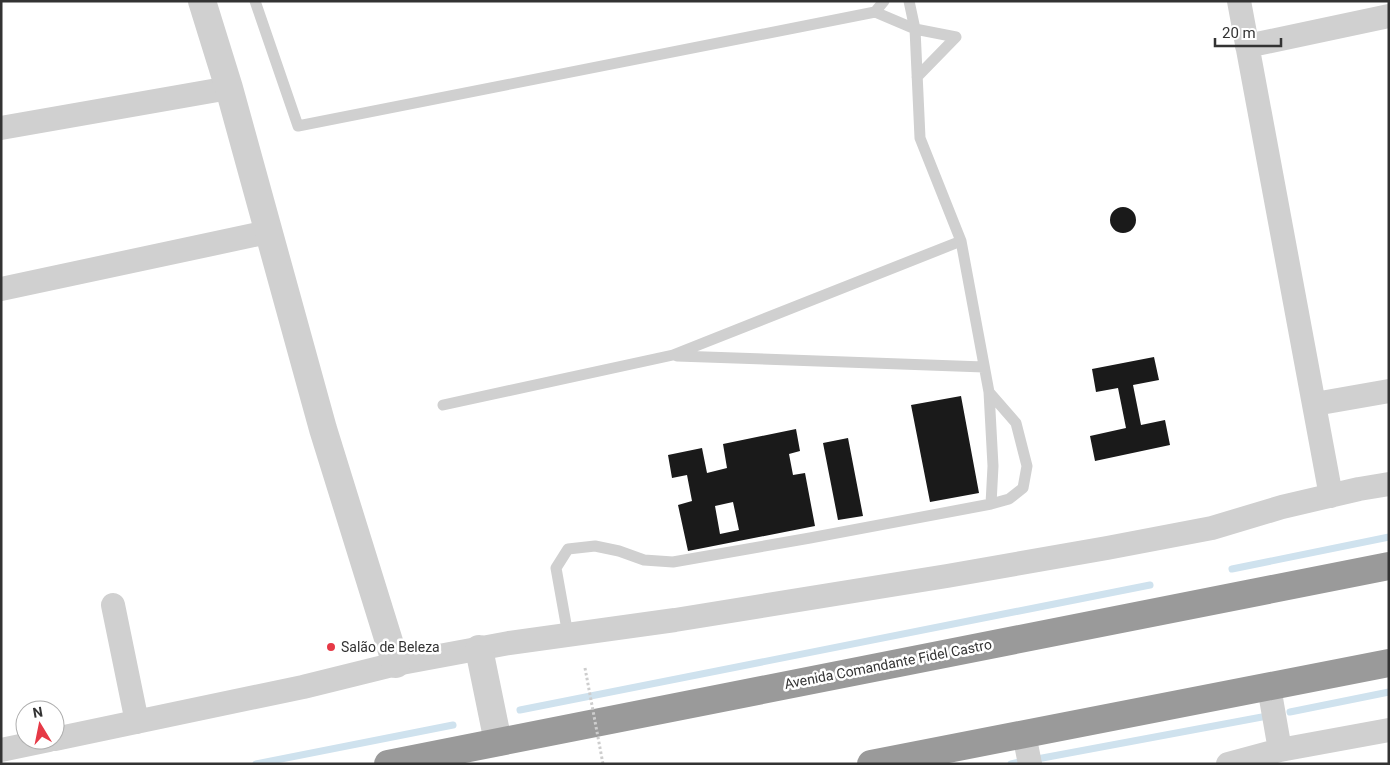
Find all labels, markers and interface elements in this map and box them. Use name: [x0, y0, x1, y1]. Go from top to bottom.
scale bar: [1215, 15, 1281, 47]
text: 20 m: [1222, 24, 1256, 42]
street label: Avenida Comandante Fidel Castro: [783, 636, 993, 692]
place label: Salão de Beleza: [341, 639, 440, 655]
marker: Salão de Beleza: [325, 641, 337, 653]
north arrow: [15, 700, 65, 750]
text: N: [31, 703, 44, 721]

